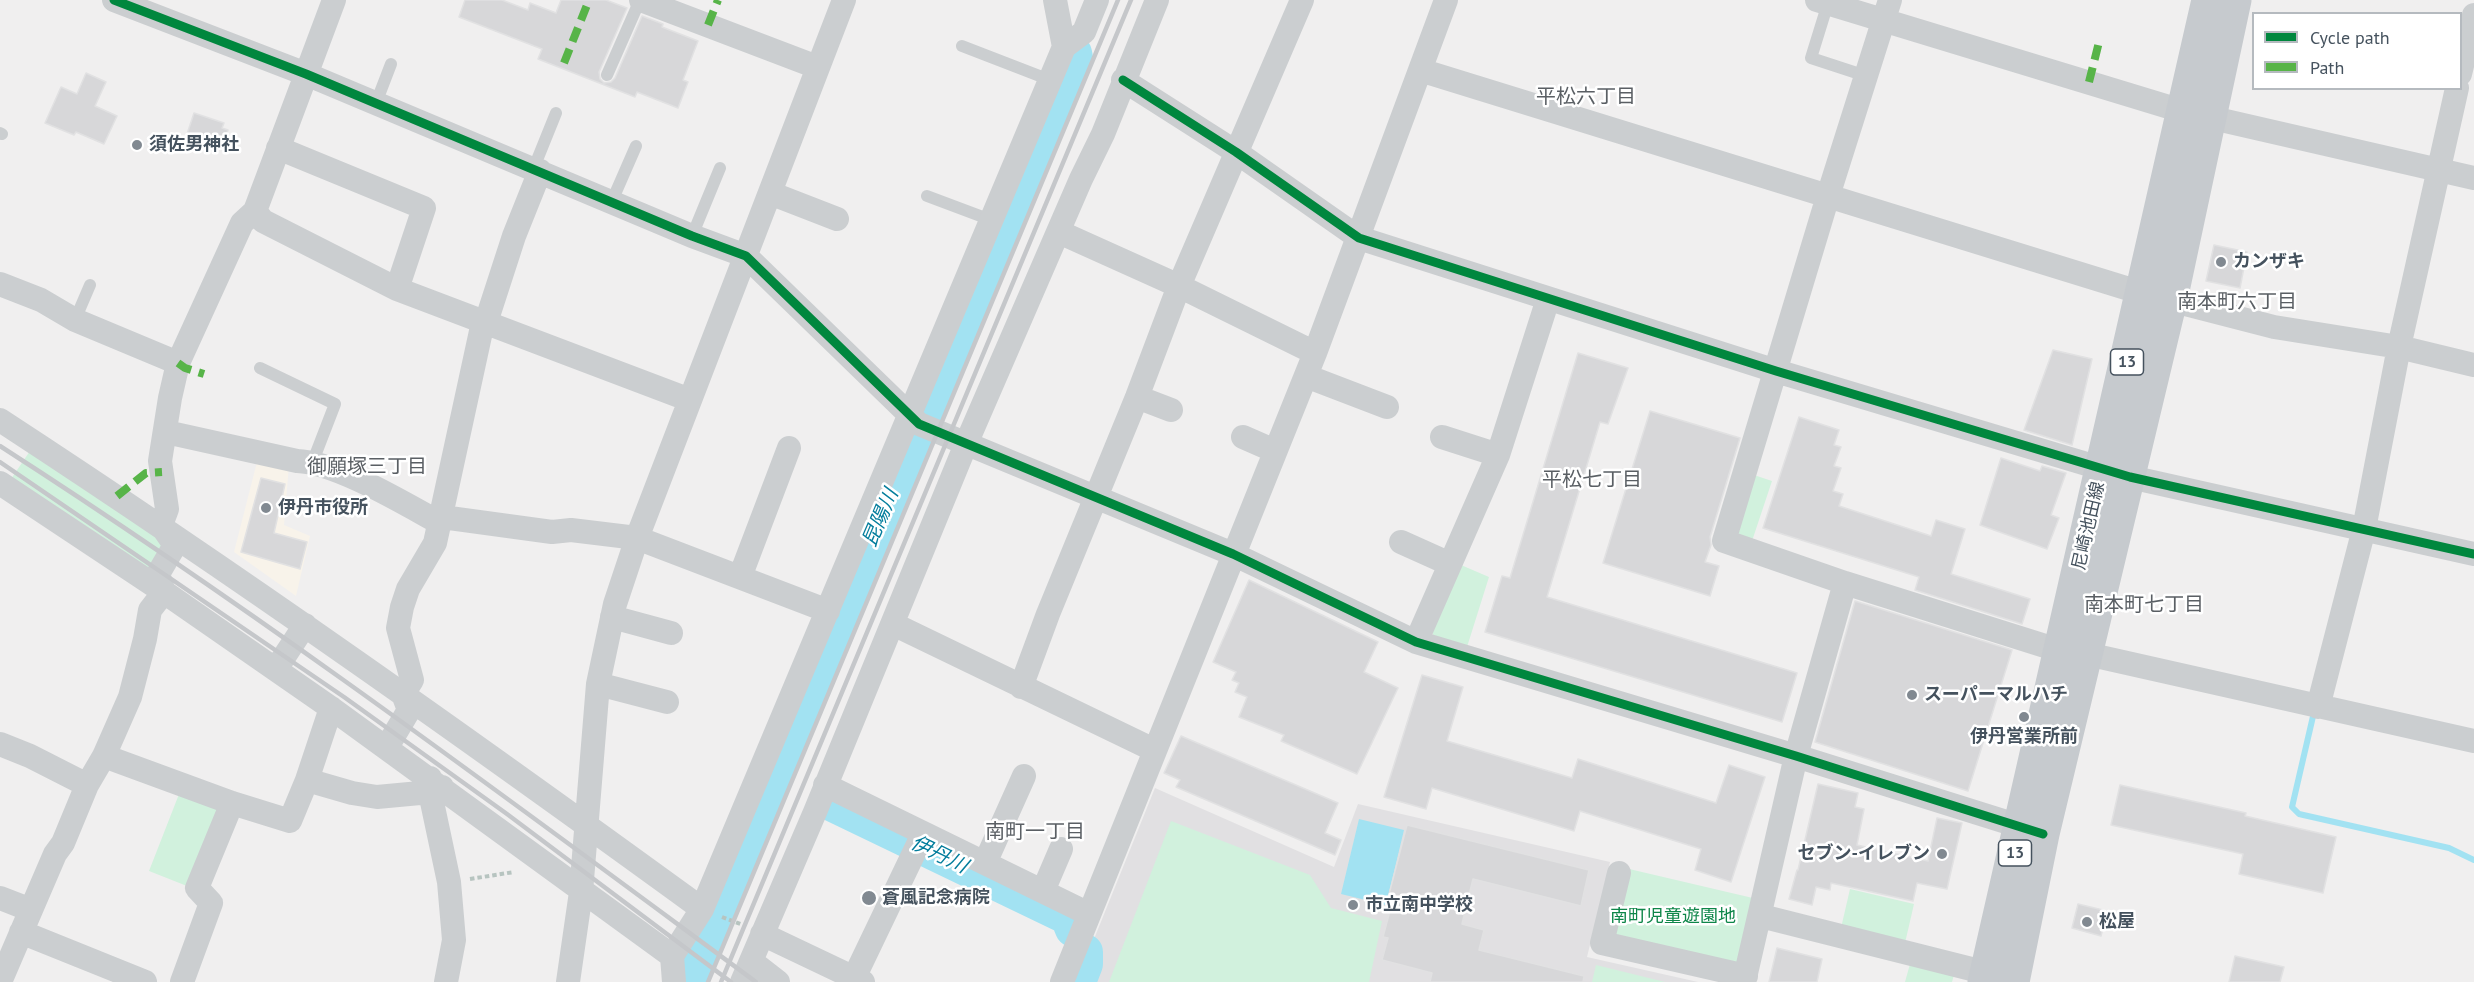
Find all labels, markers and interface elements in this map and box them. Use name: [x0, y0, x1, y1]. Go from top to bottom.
legend: [2252, 12, 2462, 90]
text: Cycle path: [2310, 26, 2390, 49]
text: Path: [2310, 56, 2344, 79]
district label: 平松六丁目: [1536, 85, 1636, 109]
place label: 須佐男神社: [149, 134, 239, 156]
marker: 須佐男神社: [130, 138, 144, 152]
place label: カンザキ: [2233, 251, 2305, 273]
marker: カンザキ: [2214, 255, 2228, 269]
district label: 南本町六丁目: [2177, 290, 2297, 314]
road number: 13: [2110, 349, 2144, 375]
district label: 御願塚三丁目: [307, 455, 427, 479]
district label: 平松七丁目: [1542, 468, 1642, 492]
street label: 尼崎池田線: [2068, 480, 2110, 572]
water label: 昆陽川: [858, 486, 904, 550]
place label: 伊丹市役所: [278, 497, 368, 519]
marker: 伊丹市役所: [259, 501, 273, 515]
district label: 南本町七丁目: [2084, 593, 2204, 617]
place label: スーパーマルハチ: [1924, 684, 2068, 706]
marker: スーパーマルハチ: [1905, 688, 1919, 702]
marker: 伊丹営業所前: [2017, 710, 2031, 724]
place label: 伊丹営業所前: [1970, 726, 2078, 748]
district label: 南町一丁目: [985, 820, 1085, 844]
water label: 伊丹川: [907, 831, 971, 879]
road number: 13: [1998, 840, 2032, 866]
place label: セブン-イレブン: [1798, 843, 1930, 865]
marker: セブン-イレブン: [1935, 847, 1949, 861]
place label: 蒼風記念病院: [882, 887, 990, 909]
marker: 蒼風記念病院: [860, 889, 878, 907]
place label: 市立南中学校: [1365, 894, 1473, 916]
marker: 市立南中学校: [1346, 898, 1360, 912]
park label: 南町児童遊園地: [1610, 906, 1736, 928]
place label: 松屋: [2099, 911, 2135, 933]
marker: 松屋: [2080, 915, 2094, 929]

